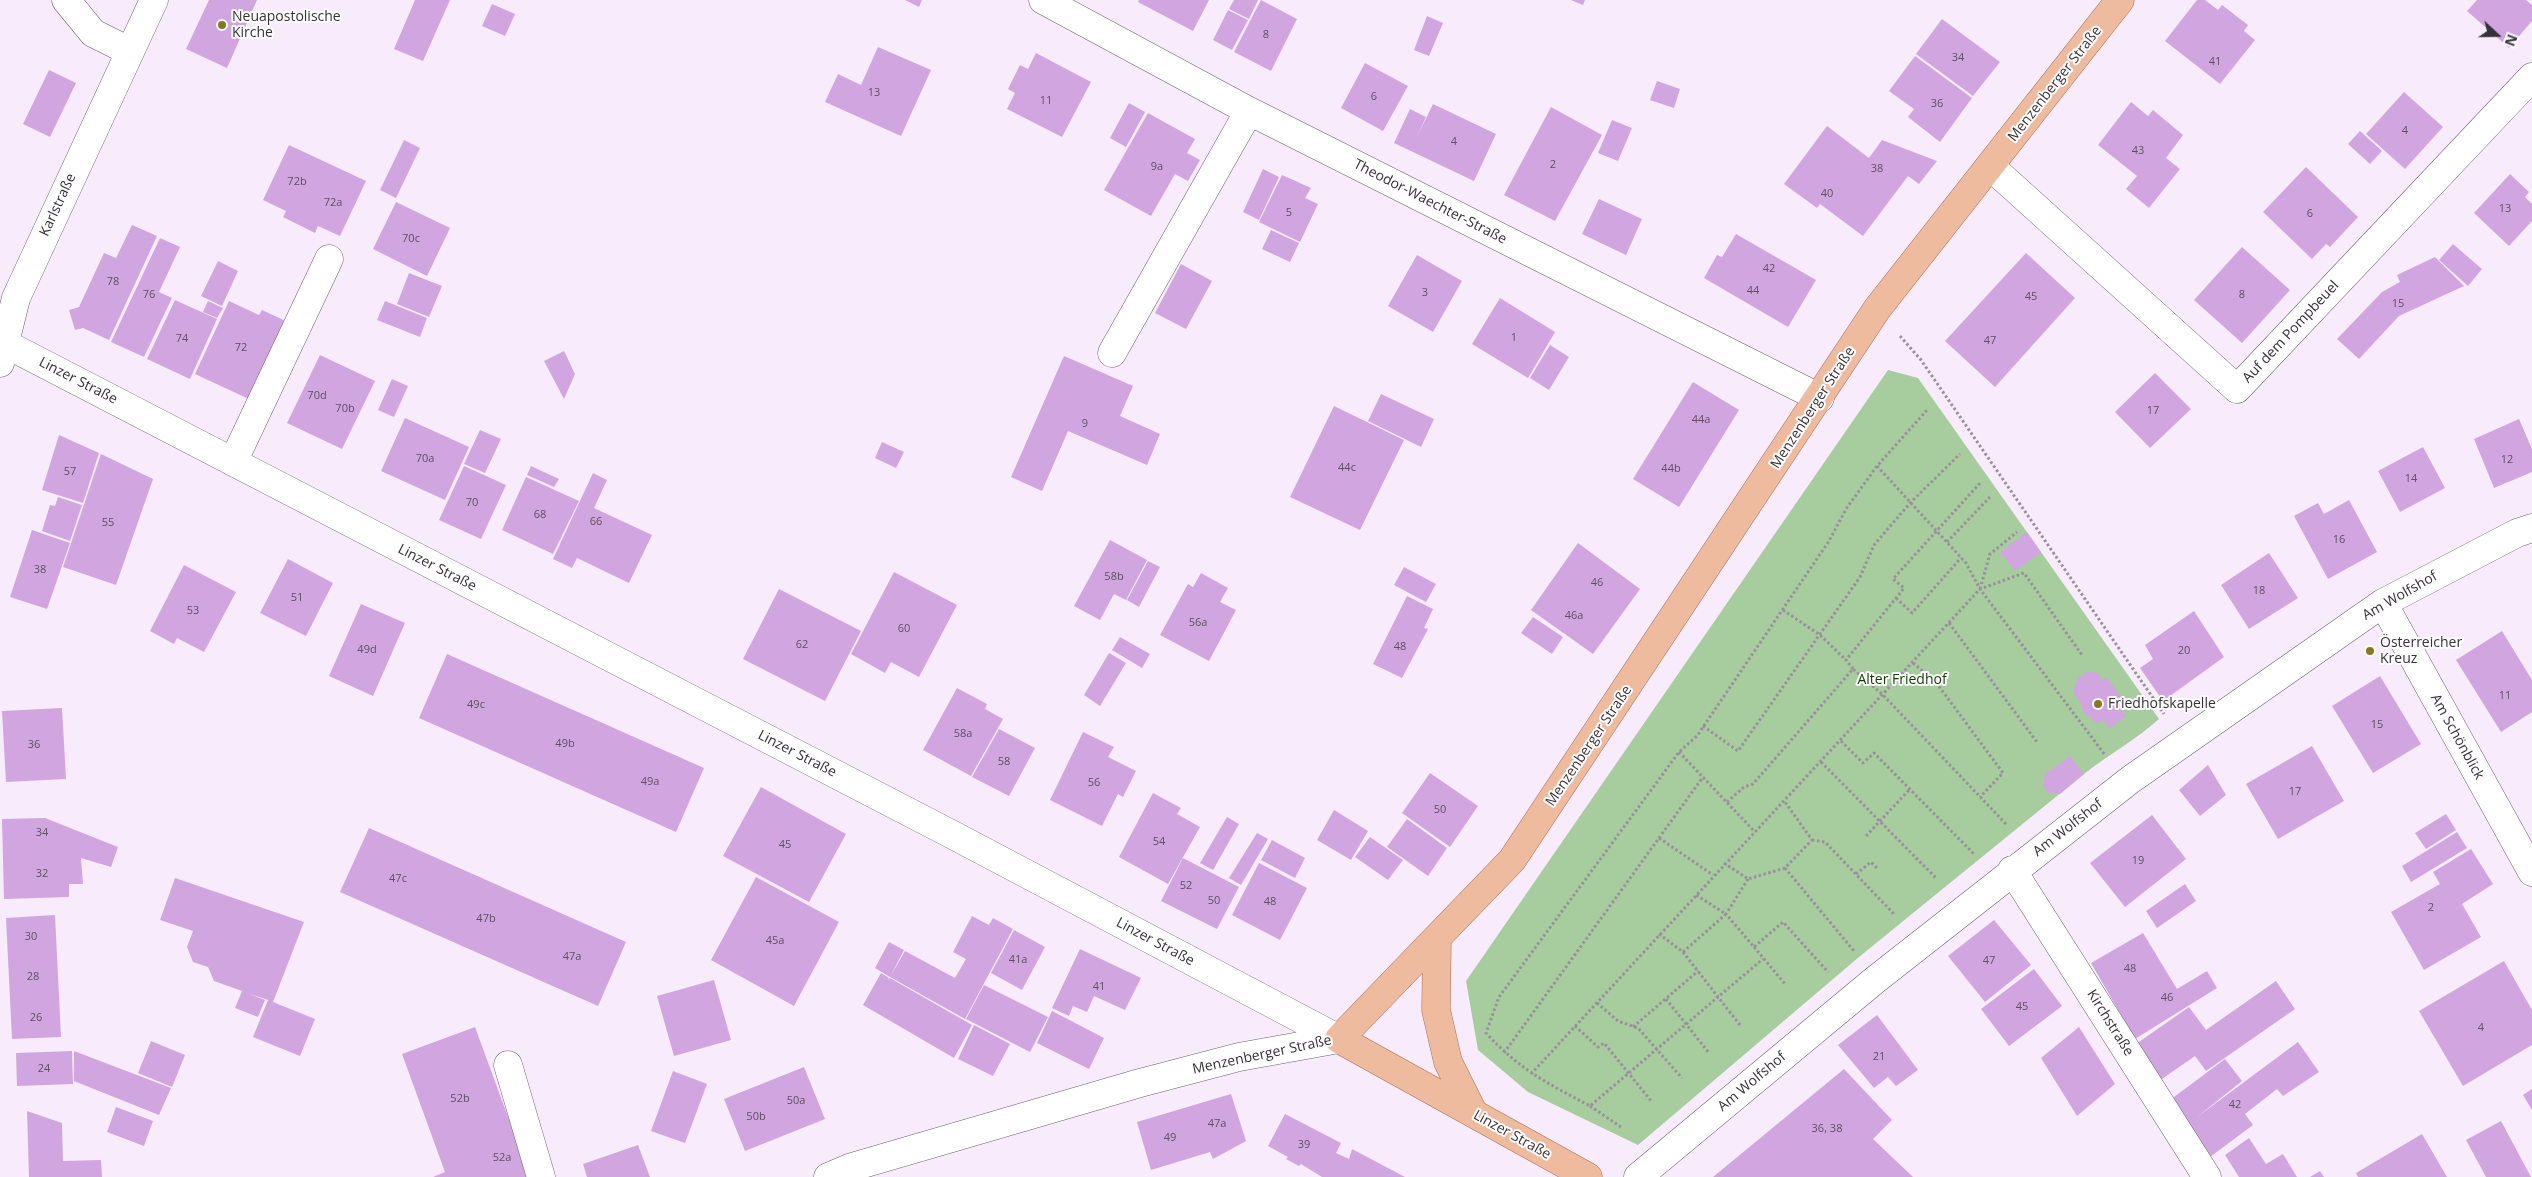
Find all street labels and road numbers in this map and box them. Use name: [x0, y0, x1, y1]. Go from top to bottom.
street label: Menzenberger Straße: [2005, 23, 2105, 145]
street label: Theodor-Waechter-Straße: [1351, 156, 1509, 248]
street label: Karlstraße: [36, 171, 80, 239]
street label: Auf dem Pompbeuel: [2239, 277, 2343, 387]
street label: Menzenberger Straße: [1767, 344, 1859, 472]
street label: Linzer Straße: [36, 354, 120, 408]
street label: Linzer Straße: [395, 541, 479, 595]
street label: Am Wolfshof: [2360, 568, 2440, 624]
street label: Menzenberger Straße: [1542, 683, 1636, 809]
street label: Am Schönblick: [2427, 691, 2487, 783]
street label: Linzer Straße: [755, 727, 839, 781]
street label: Am Wolfshof: [2030, 796, 2106, 860]
street label: Linzer Straße: [1113, 914, 1197, 970]
street label: Kirchstraße: [2083, 987, 2137, 1059]
street label: Menzenberger Straße: [1191, 1032, 1333, 1078]
street label: Am Wolfshof: [1715, 1049, 1789, 1115]
street label: Linzer Straße: [1470, 1107, 1554, 1163]

